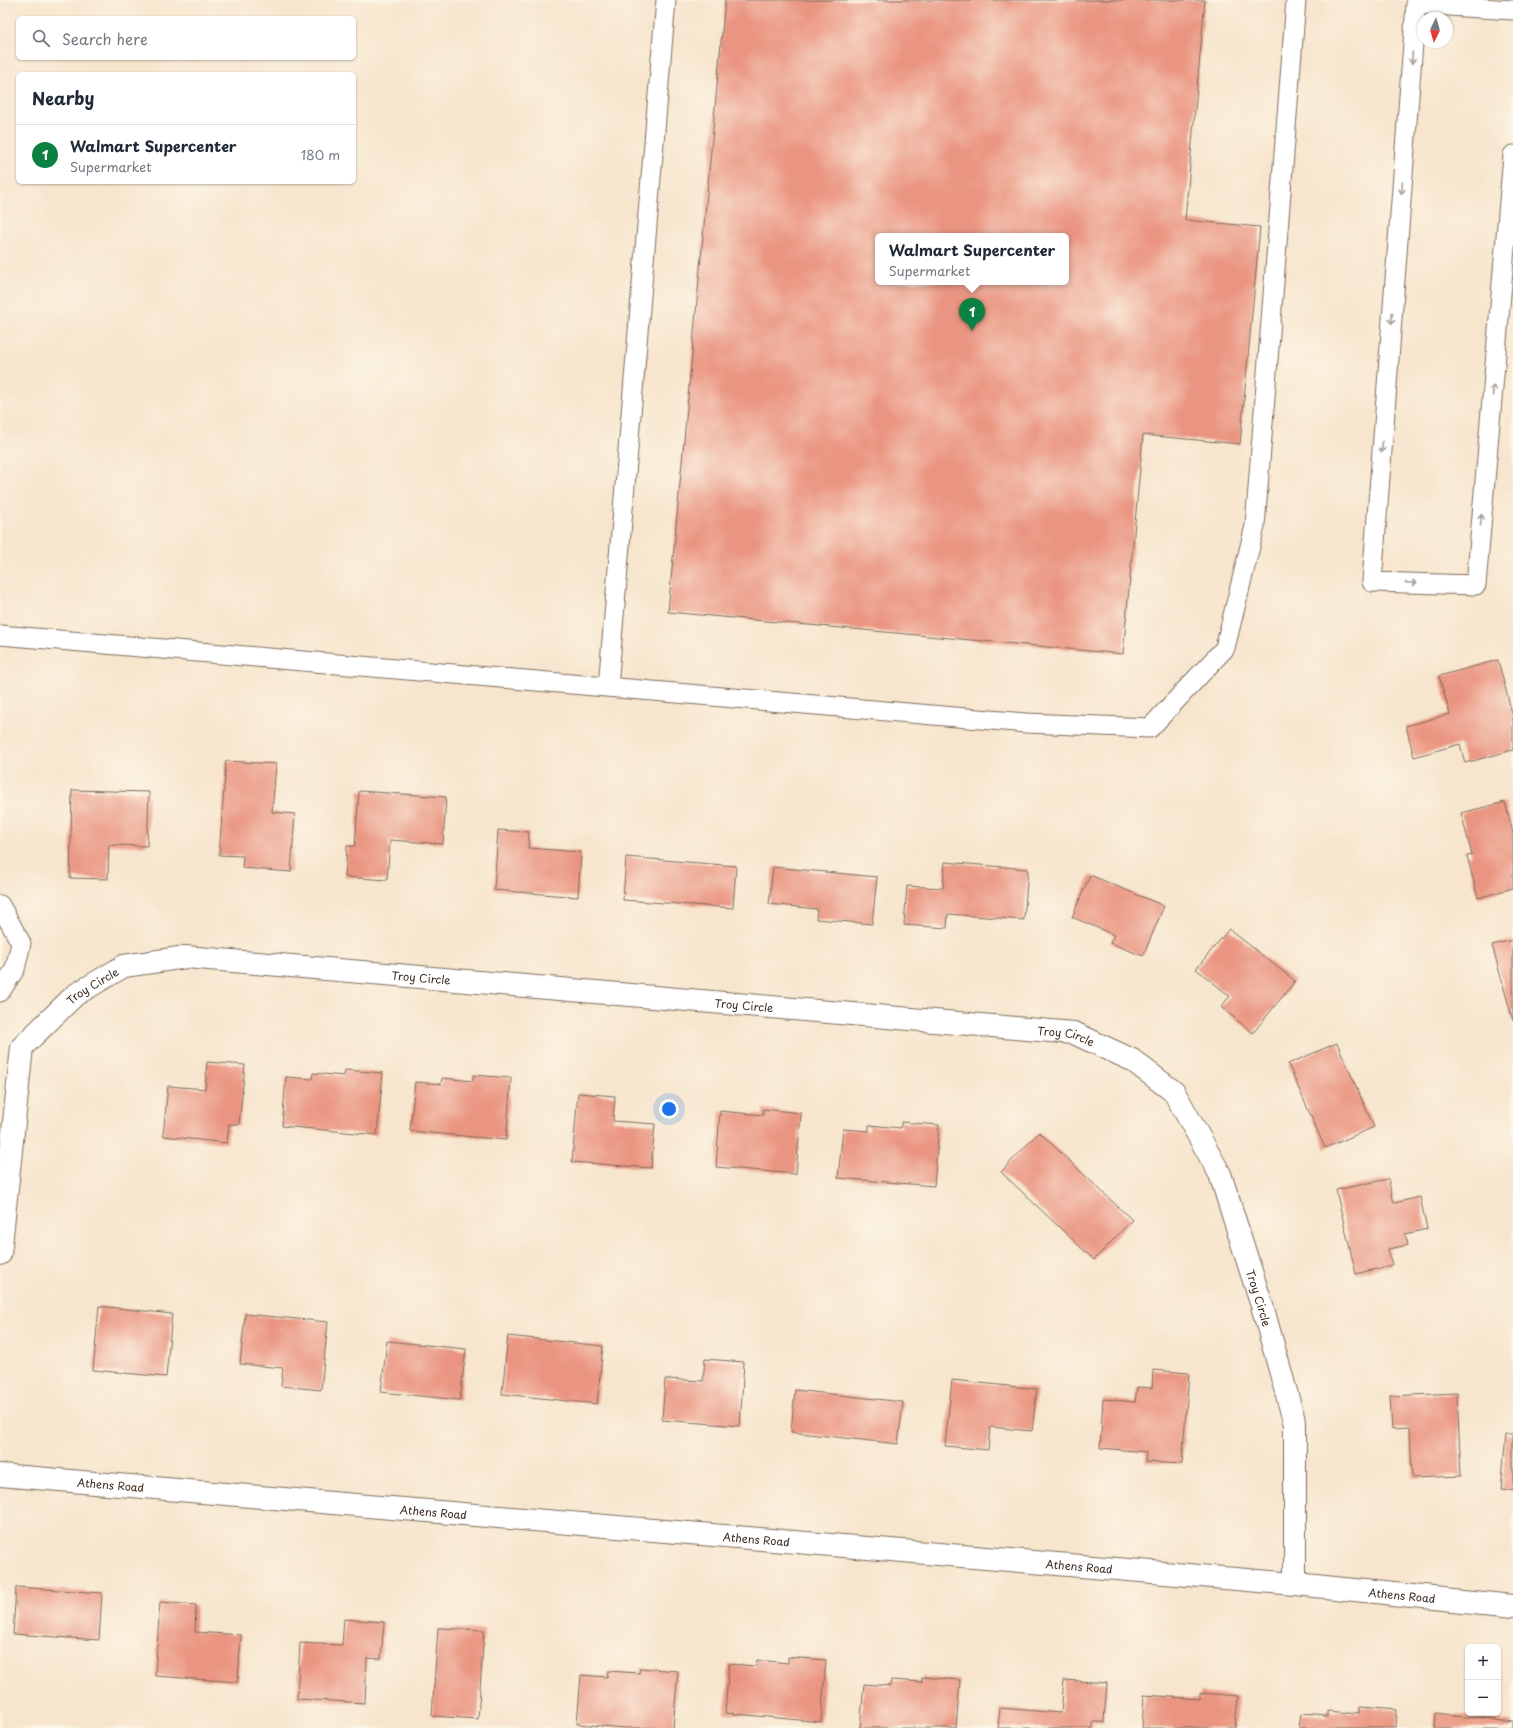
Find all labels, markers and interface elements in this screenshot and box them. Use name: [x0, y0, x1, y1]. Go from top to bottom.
north arrow: [1417, 12, 1453, 48]
search box: [16, 16, 356, 60]
icon: search: [30, 27, 52, 49]
text: Search here: [62, 27, 148, 50]
one-way arrow: [1409, 51, 1416, 64]
text: Nearby: [32, 85, 94, 111]
text: Walmart Supercenter: [70, 134, 237, 157]
text: 1: [42, 145, 48, 164]
text: 180 m: [301, 145, 340, 164]
text: Supermarket: [70, 157, 152, 176]
one-way arrow: [1399, 181, 1406, 194]
popup: [875, 233, 1069, 285]
text: Walmart Supercenter: [889, 238, 1055, 261]
text: Supermarket: [889, 261, 970, 280]
pin: 1: [959, 298, 985, 331]
one-way arrow: [1389, 311, 1396, 324]
one-way arrow: [1489, 385, 1496, 398]
one-way arrow: [1379, 440, 1386, 453]
one-way arrow: [1478, 514, 1485, 527]
one-way arrow: [1404, 579, 1417, 587]
street label: Troy Circle: [62, 963, 122, 1008]
street label: Troy Circle: [391, 966, 451, 988]
street label: Troy Circle: [714, 994, 774, 1016]
street label: Troy Circle: [1037, 1021, 1098, 1050]
your location: [659, 1099, 679, 1119]
street label: Troy Circle: [1242, 1267, 1276, 1328]
street label: Athens Road: [76, 1473, 145, 1496]
street label: Athens Road: [399, 1500, 468, 1523]
street label: Athens Road: [722, 1527, 791, 1550]
street label: Athens Road: [1045, 1555, 1113, 1577]
street label: Athens Road: [1368, 1583, 1436, 1607]
map controls: [1465, 1644, 1501, 1716]
button: +: [1465, 1644, 1501, 1680]
button: −: [1465, 1680, 1501, 1716]

